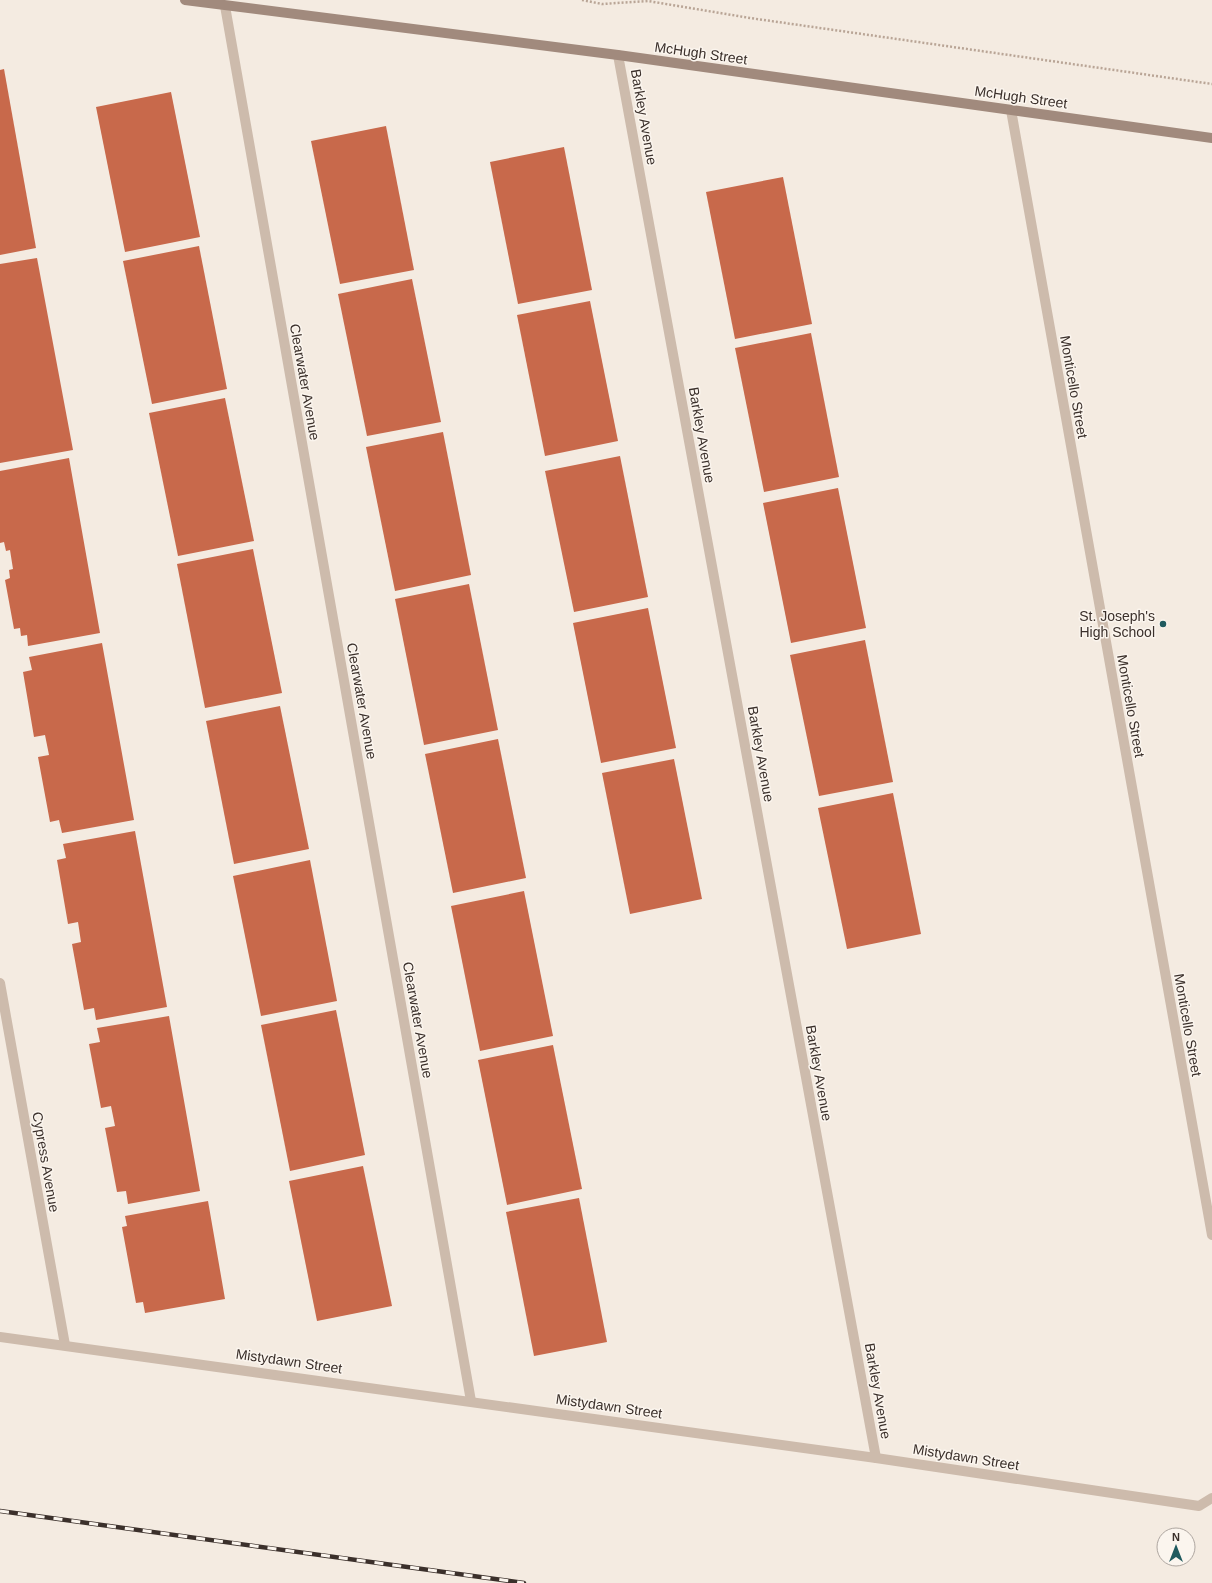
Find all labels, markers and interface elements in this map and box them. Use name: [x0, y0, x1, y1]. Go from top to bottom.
street label: McHugh Street: [654, 39, 748, 67]
street label: Barkley Avenue: [628, 68, 660, 166]
street label: McHugh Street: [974, 83, 1068, 111]
street label: Clearwater Avenue: [287, 322, 323, 442]
street label: Monticello Street: [1057, 334, 1091, 440]
street label: Barkley Avenue: [686, 386, 718, 484]
place label: St. Joseph's High School: [1079, 608, 1155, 640]
marker: St. Joseph's High School: [1158, 619, 1168, 629]
street label: Clearwater Avenue: [344, 641, 380, 761]
street label: Monticello Street: [1114, 653, 1148, 759]
street label: Barkley Avenue: [745, 705, 777, 803]
street label: Clearwater Avenue: [400, 960, 436, 1080]
street label: Monticello Street: [1171, 972, 1205, 1078]
street label: Barkley Avenue: [803, 1024, 835, 1122]
street label: Cypress Avenue: [29, 1111, 63, 1214]
street label: Barkley Avenue: [862, 1342, 894, 1440]
street label: Mistydawn Street: [235, 1346, 343, 1376]
street label: Mistydawn Street: [555, 1391, 663, 1421]
street label: Mistydawn Street: [912, 1441, 1020, 1473]
north arrow: [1156, 1527, 1196, 1567]
text: N: [1172, 1531, 1180, 1543]

